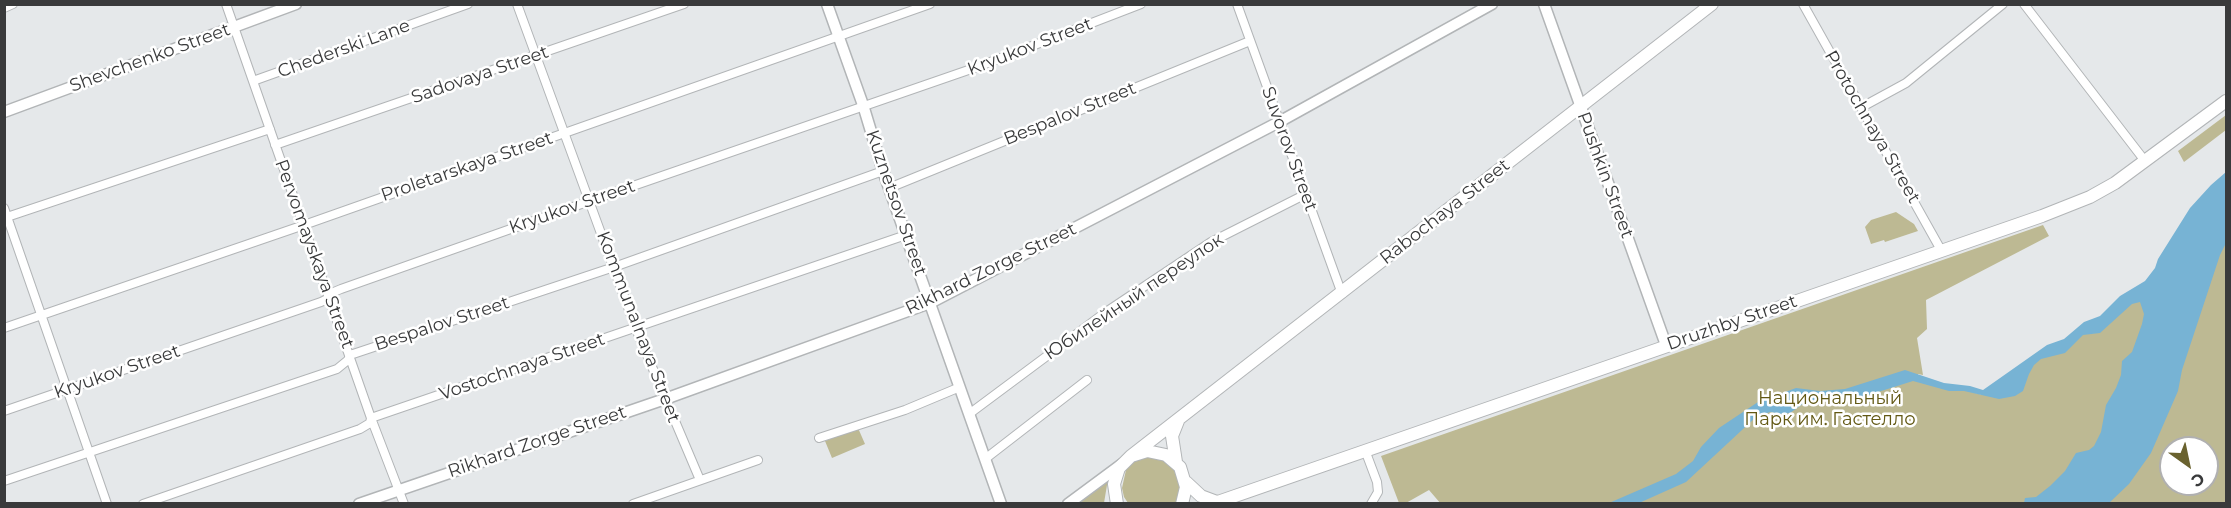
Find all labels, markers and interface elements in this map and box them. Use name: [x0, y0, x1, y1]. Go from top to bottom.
street label: Kryukov Street: [965, 13, 1095, 81]
street label: Chederski Lane: [275, 15, 413, 83]
street label: Shevchenko Street: [67, 19, 233, 97]
street label: Sadovaya Street: [409, 41, 551, 109]
street label: Protochnaya Street: [1819, 47, 1925, 207]
street label: Bespalov Street: [1001, 78, 1139, 150]
street label: Suvorov Street: [1256, 84, 1322, 214]
street label: Pushkin Street: [1572, 109, 1638, 241]
street label: Proletarskaya Street: [378, 127, 556, 207]
street label: Kuznetsov Street: [861, 127, 931, 279]
street label: Rabochaya Street: [1376, 155, 1514, 269]
street label: Pervomayskaya Street: [270, 157, 358, 351]
street label: Kryukov Street: [506, 175, 638, 239]
street label: Rikhard Zorge Street: [902, 218, 1080, 320]
street label: Kommunalnaya Street: [592, 228, 684, 426]
street label: Юбилейный переулок: [1040, 229, 1228, 365]
street label: Druzhby Street: [1664, 291, 1800, 355]
street label: Bespalov Street: [372, 292, 512, 356]
street label: Vostochnaya Street: [436, 329, 608, 405]
street label: Kryukov Street: [51, 340, 183, 404]
park label: Национальный Парк им. Гастелло: [1744, 388, 1916, 430]
street label: Rikhard Zorge Street: [445, 401, 629, 483]
north arrow: [2159, 436, 2219, 496]
text: С: [2188, 469, 2208, 491]

